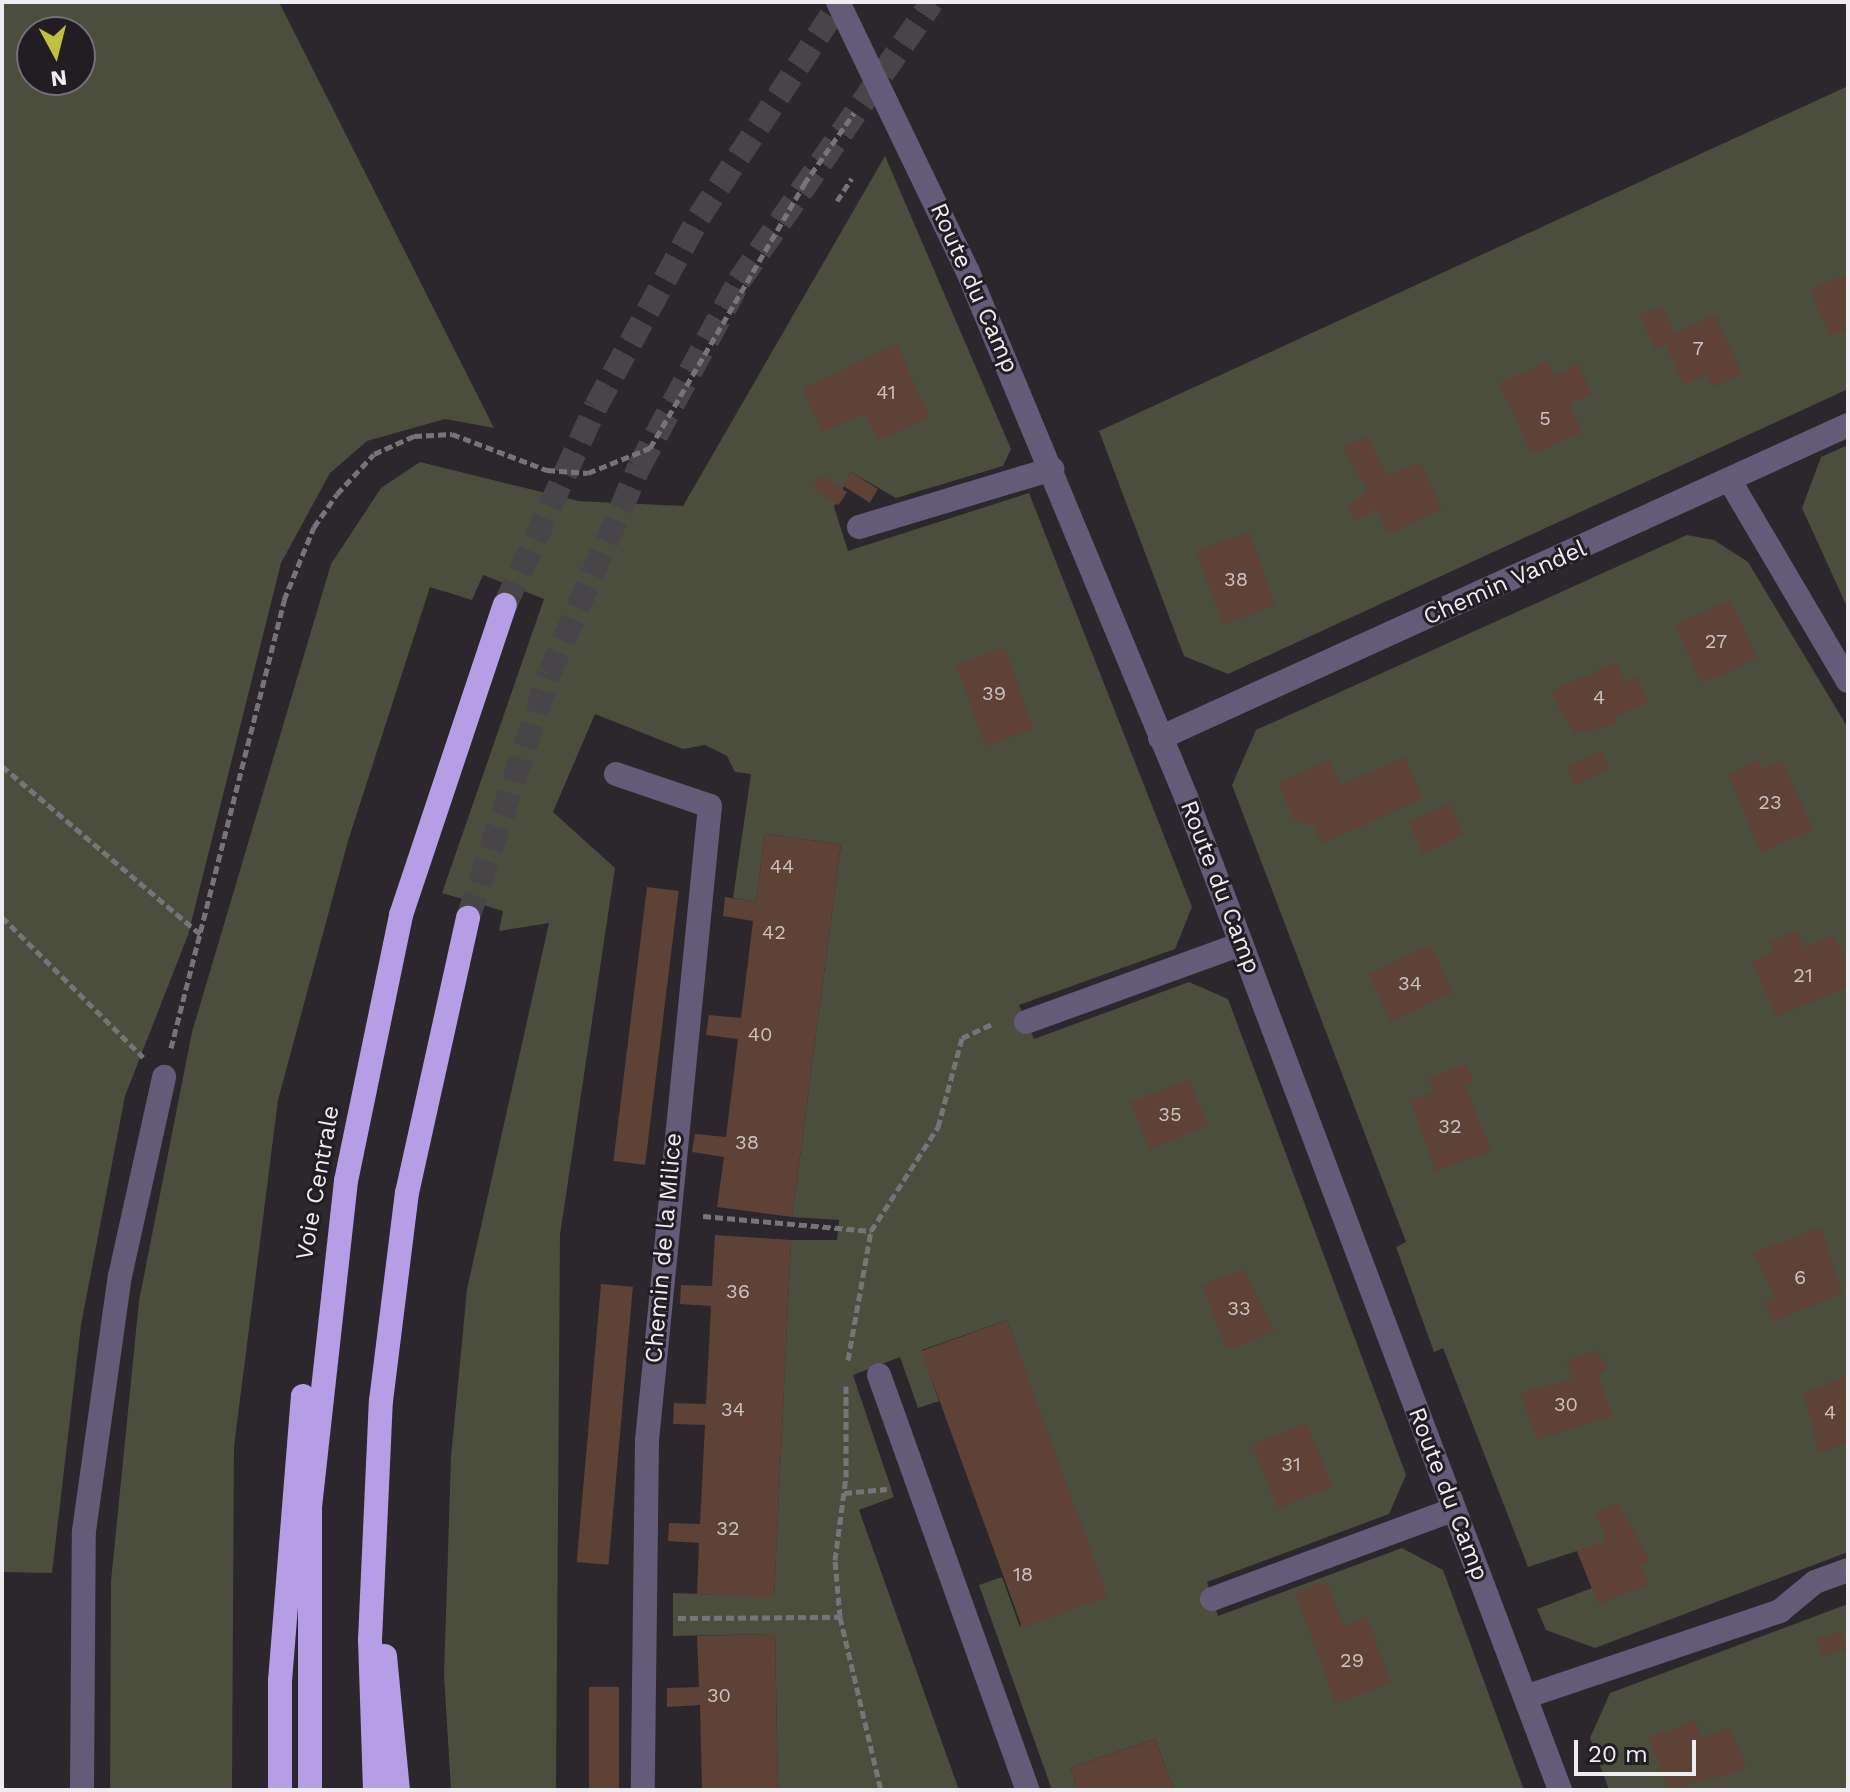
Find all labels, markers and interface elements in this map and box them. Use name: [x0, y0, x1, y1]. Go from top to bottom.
north arrow: [16, 16, 96, 96]
text: N: [49, 65, 68, 92]
street label: Route du Camp: [924, 199, 1024, 377]
house number: 7: [1692, 336, 1704, 360]
house number: 41: [876, 380, 896, 404]
house number: 5: [1539, 406, 1551, 430]
street label: Chemin Vandel: [1419, 534, 1591, 632]
house number: 38: [1224, 567, 1248, 591]
house number: 27: [1705, 629, 1727, 653]
house number: 39: [982, 681, 1006, 705]
house number: 4: [1593, 685, 1605, 709]
house number: 23: [1758, 790, 1782, 814]
street label: Route du Camp: [1174, 796, 1266, 978]
house number: 44: [770, 854, 794, 878]
house number: 42: [762, 920, 786, 944]
house number: 21: [1793, 963, 1813, 987]
house number: 34: [1398, 971, 1422, 995]
house number: 40: [748, 1022, 772, 1046]
house number: 35: [1158, 1102, 1182, 1126]
street label: Voie Centrale: [290, 1103, 346, 1263]
house number: 32: [1438, 1114, 1462, 1138]
house number: 38: [735, 1130, 759, 1154]
street label: Chemin de la Milice: [640, 1131, 688, 1365]
house number: 6: [1794, 1265, 1806, 1289]
house number: 36: [726, 1279, 750, 1303]
house number: 33: [1227, 1296, 1251, 1320]
house number: 30: [1554, 1392, 1578, 1416]
house number: 34: [721, 1397, 745, 1421]
house number: 4: [1824, 1400, 1836, 1424]
street label: Route du Camp: [1402, 1403, 1494, 1585]
house number: 31: [1281, 1452, 1301, 1476]
house number: 32: [716, 1516, 740, 1540]
house number: 18: [1013, 1562, 1033, 1586]
house number: 29: [1340, 1648, 1364, 1672]
house number: 30: [707, 1683, 731, 1707]
scale bar: [1578, 1724, 1700, 1774]
text: 20 m: [1588, 1740, 1648, 1768]

